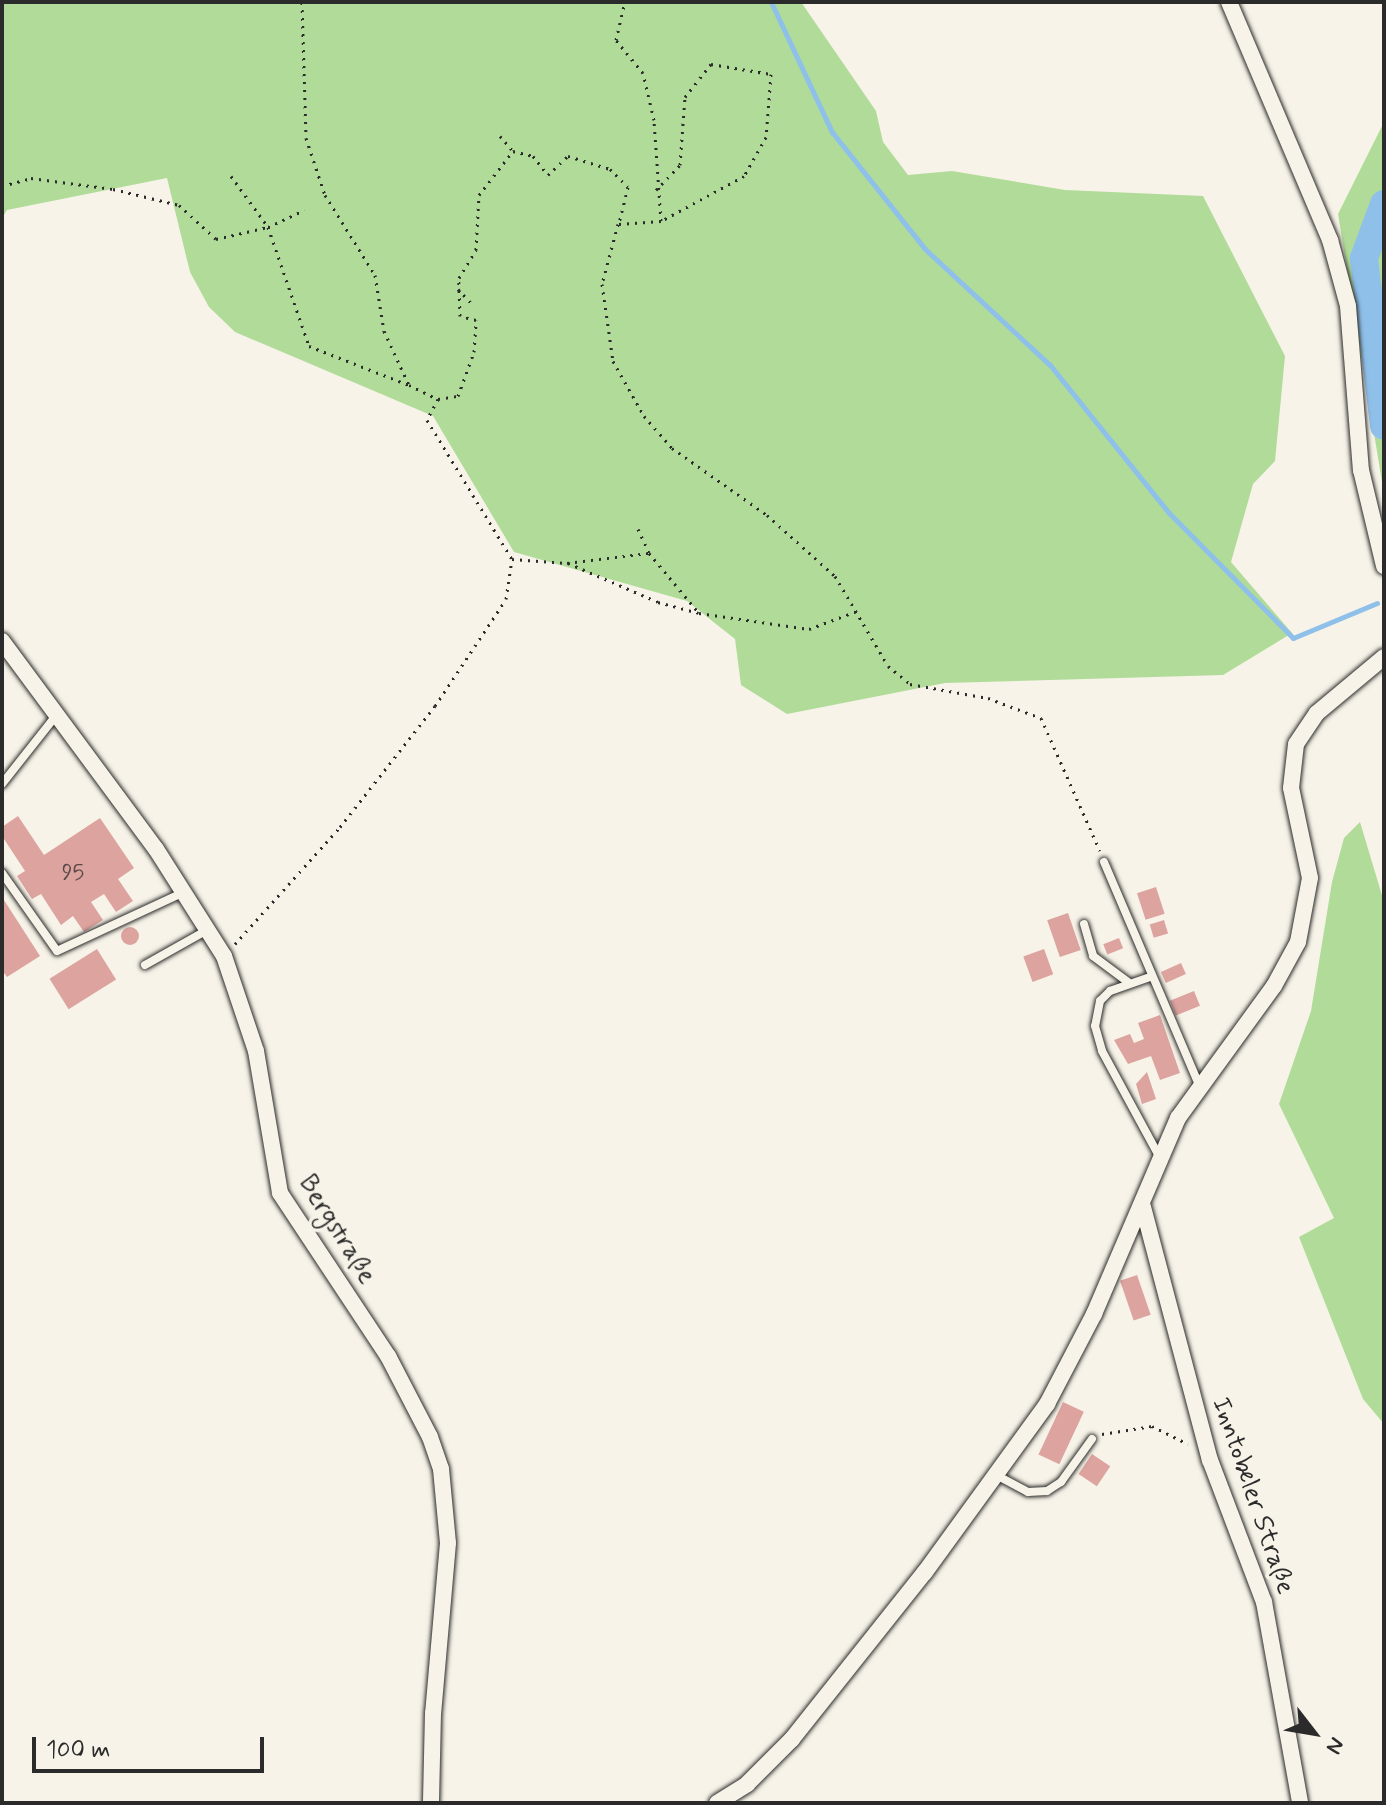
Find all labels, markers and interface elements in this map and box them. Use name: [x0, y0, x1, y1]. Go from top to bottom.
house number: 95: [62, 861, 84, 887]
street label: Bergstraße: [290, 1170, 382, 1290]
street label: Inntobeler Straße: [1204, 1396, 1300, 1596]
north arrow: [1274, 1693, 1354, 1773]
scale bar: [36, 1721, 268, 1771]
text: N: [1319, 1732, 1350, 1759]
text: 100 m: [46, 1735, 110, 1766]

